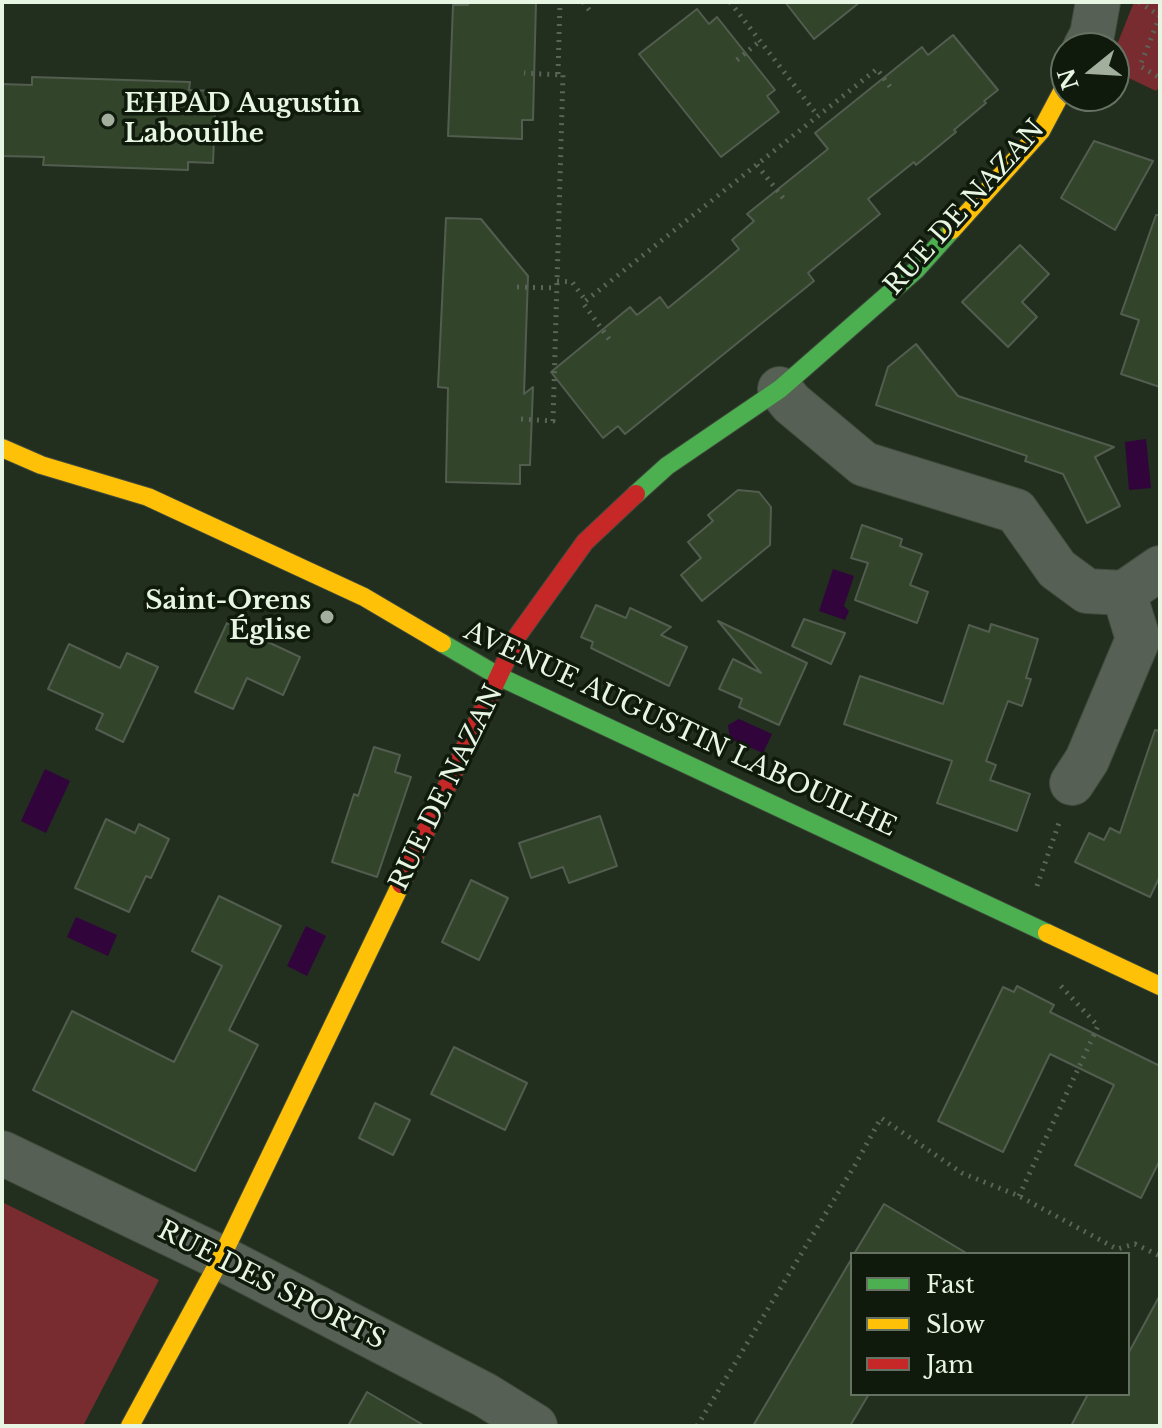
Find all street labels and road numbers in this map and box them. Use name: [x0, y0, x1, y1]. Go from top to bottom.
street label: RUE DE NAZAN: [878, 114, 1052, 302]
street label: AVENUE AUGUSTIN LABOUILHE: [459, 616, 901, 844]
street label: RUE DE NAZAN: [384, 680, 510, 896]
street label: RUE DES SPORTS: [152, 1215, 390, 1357]

